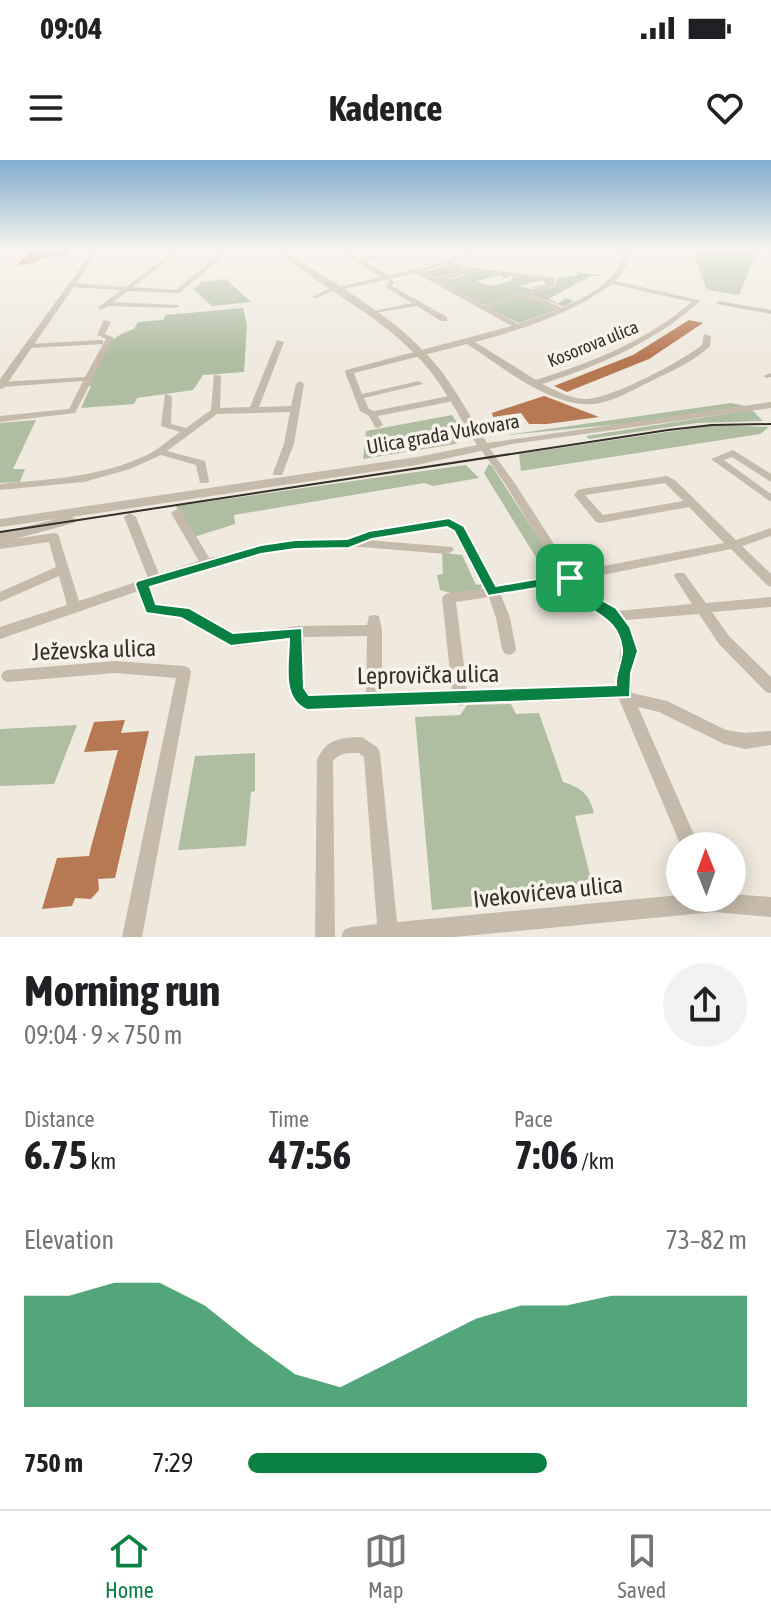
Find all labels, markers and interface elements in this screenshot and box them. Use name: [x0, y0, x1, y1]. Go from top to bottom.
text: 09:04: [40, 11, 102, 45]
icon: menu: [24, 86, 68, 130]
icon: heart: [703, 86, 747, 130]
text: Kadence: [328, 87, 443, 129]
street label: Kosorova ulica: [544, 316, 641, 371]
street label: Ulica grada Vukovara: [365, 409, 521, 458]
pin: [536, 544, 604, 612]
icon: arrive: [548, 556, 592, 600]
street label: Ježevska ulica: [31, 634, 157, 665]
street label: Leprovička ulica: [357, 660, 499, 689]
north arrow: [666, 832, 746, 912]
map controls: [666, 832, 746, 912]
street label: Ivekovićeva ulica: [472, 870, 624, 913]
button: share: [663, 963, 747, 1047]
text: Morning run: [24, 965, 220, 1015]
text: 09:04 · 9 × 750 m: [24, 1020, 183, 1050]
text: Distance: [24, 1106, 95, 1132]
text: Time: [269, 1106, 309, 1132]
text: Pace: [514, 1106, 553, 1132]
text: 6.75: [24, 1132, 88, 1177]
text: 47:56: [269, 1132, 351, 1177]
text: 7:06: [514, 1132, 578, 1177]
text: km: [88, 1148, 116, 1174]
text: /km: [578, 1148, 614, 1174]
text: Elevation: [24, 1225, 114, 1255]
text: 73–82 m: [665, 1225, 747, 1255]
text: 750 m: [24, 1448, 83, 1478]
text: 7:29: [152, 1448, 193, 1478]
tab: Home: [105, 1529, 154, 1603]
tab: Map: [364, 1529, 408, 1603]
tab: Saved: [617, 1529, 666, 1603]

